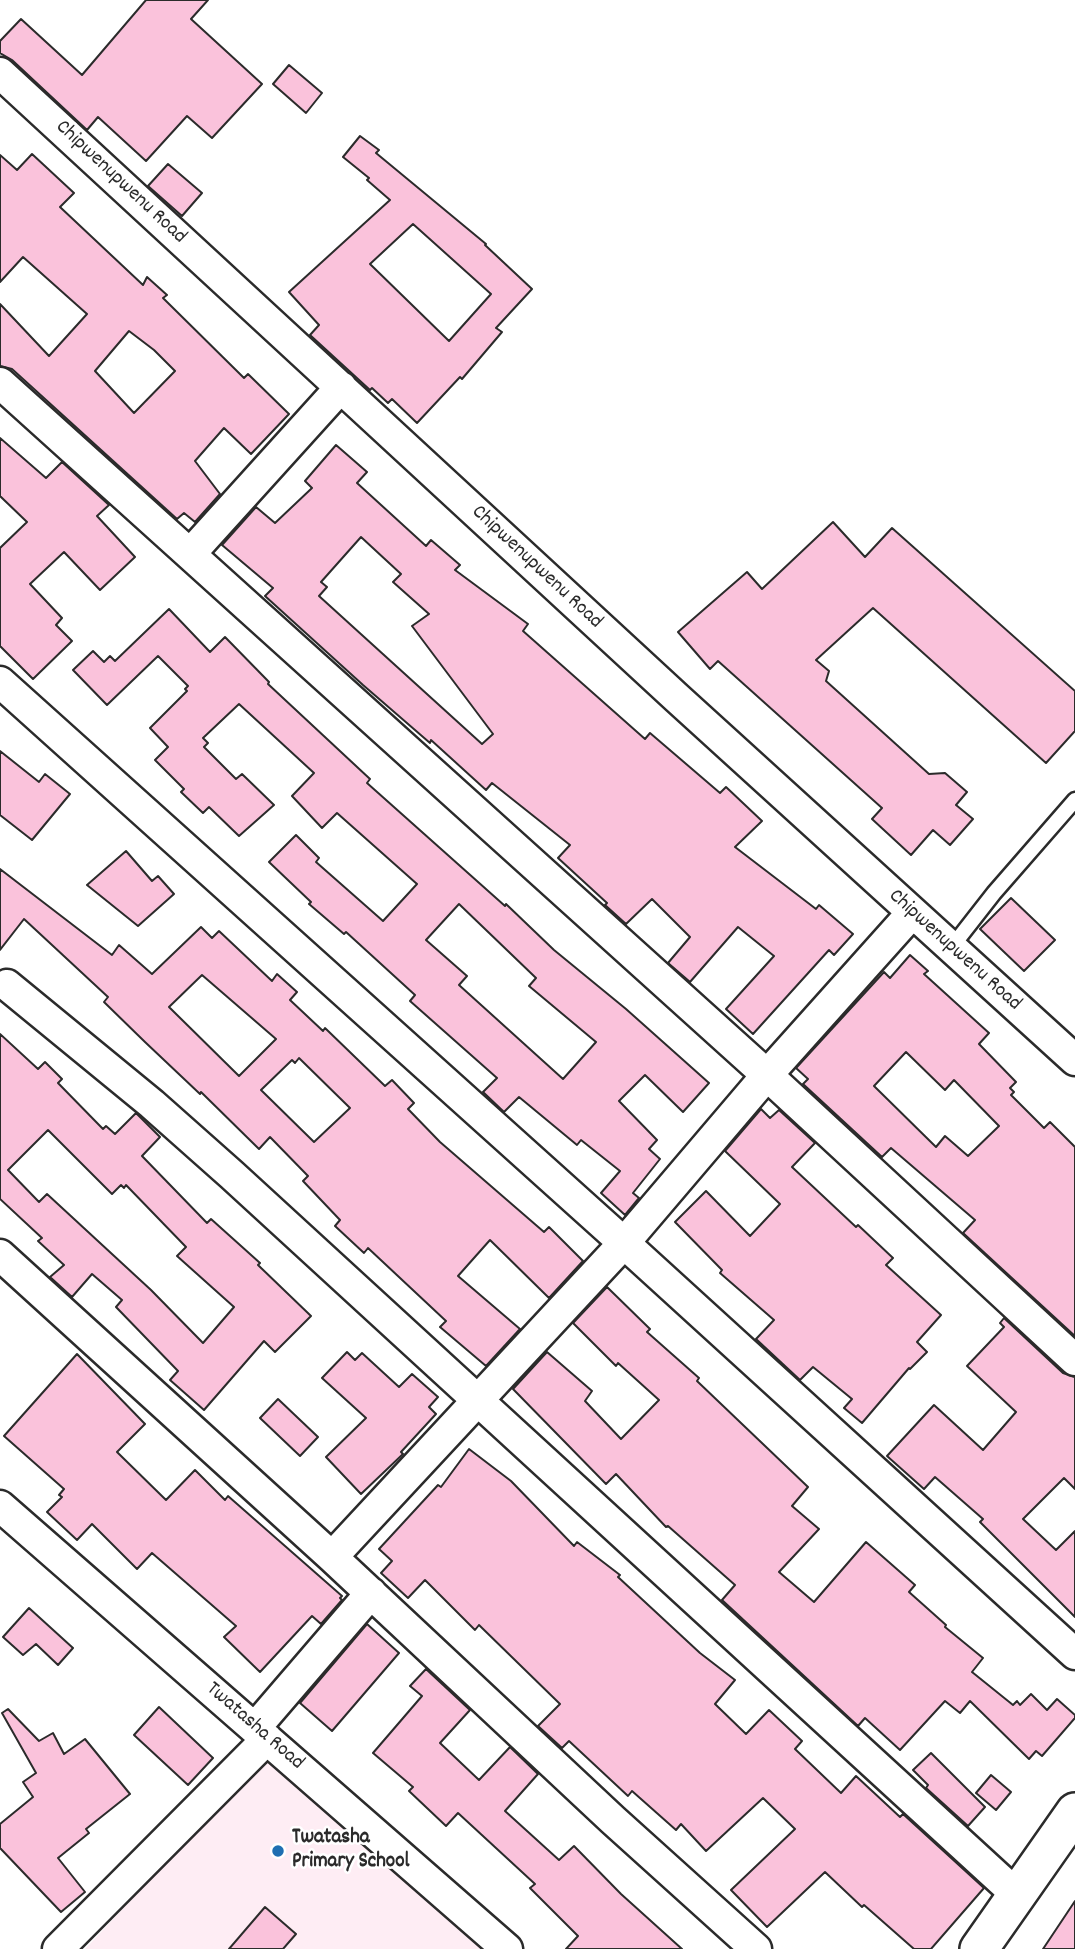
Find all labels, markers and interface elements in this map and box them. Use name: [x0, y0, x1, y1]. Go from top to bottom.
street label: Chipwenupwenu Road: [49, 116, 191, 250]
street label: Chipwenupwenu Road: [465, 501, 607, 635]
street label: Chipwenupwenu Road: [882, 885, 1026, 1017]
street label: Twatasha Road: [200, 1678, 308, 1776]
place label: Twatasha Primary School: [292, 1826, 410, 1876]
marker: Twatasha Primary School: [270, 1843, 286, 1859]

